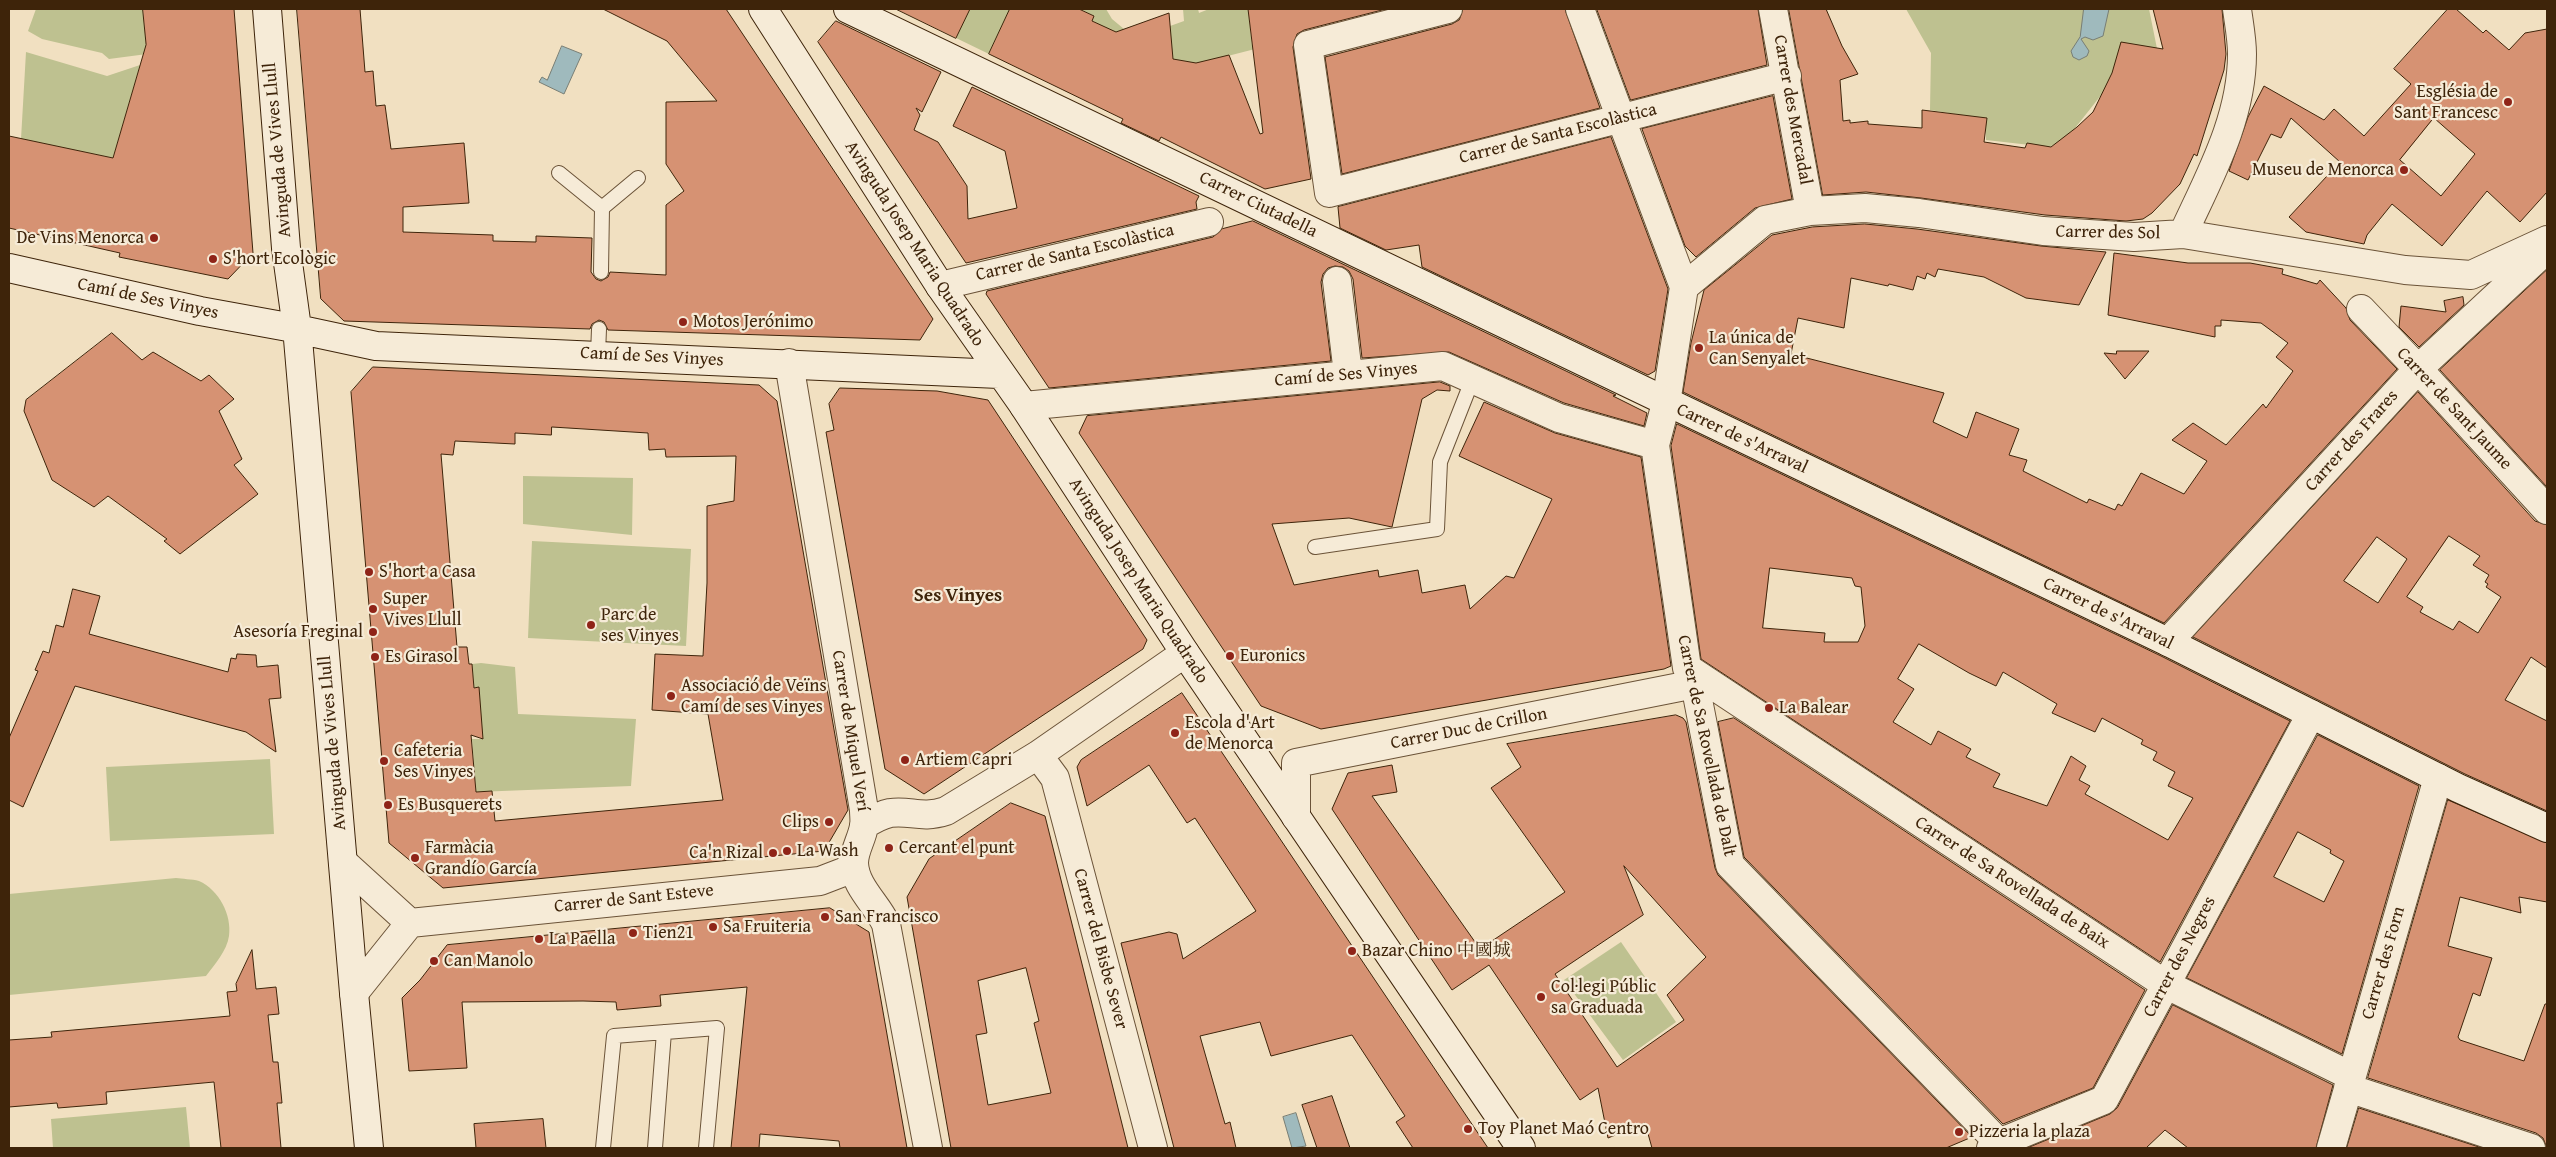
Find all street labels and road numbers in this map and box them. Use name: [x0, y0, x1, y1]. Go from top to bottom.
street label: Carrer des Mercadal: [1768, 33, 1816, 187]
street label: Avinguda de Vives Llull: [260, 62, 296, 238]
street label: Carrer de Santa Escolàstica: [1457, 99, 1659, 169]
street label: Avinguda Josep Maria Quadrado: [839, 137, 989, 351]
street label: Carrer Ciutadella: [1195, 167, 1321, 243]
street label: Carrer de Santa Escolàstica: [974, 220, 1176, 286]
street label: Carrer des Sol: [2055, 221, 2161, 245]
street label: Camí de Ses Vinyes: [76, 274, 220, 324]
street label: Camí de Ses Vinyes: [580, 342, 724, 372]
street label: Carrer de Sant Jaume: [2392, 343, 2516, 475]
street label: Camí de Ses Vinyes: [1274, 358, 1418, 392]
street label: Carrer des Frares: [2301, 386, 2403, 496]
street label: Carrer de s'Arraval: [1673, 399, 1811, 479]
street label: Avinguda Josep Maria Quadrado: [1063, 474, 1213, 688]
street label: Carrer de s'Arraval: [2039, 573, 2177, 655]
street label: Carrer de Sa Rovellada de Dalt: [1672, 633, 1740, 859]
street label: Carrer de Miquel Verí: [827, 649, 873, 813]
street label: Avinguda de Vives Llull: [315, 655, 351, 831]
street label: Carrer Duc de Crillon: [1389, 703, 1549, 755]
street label: Carrer de Sa Rovellada de Baix: [1911, 812, 2113, 954]
street label: Carrer del Bisbe Sever: [1068, 866, 1132, 1032]
street label: Carrer de Sant Esteve: [553, 880, 715, 918]
street label: Carrer des Negres: [2139, 893, 2221, 1021]
street label: Carrer des Forn: [2358, 904, 2410, 1022]

